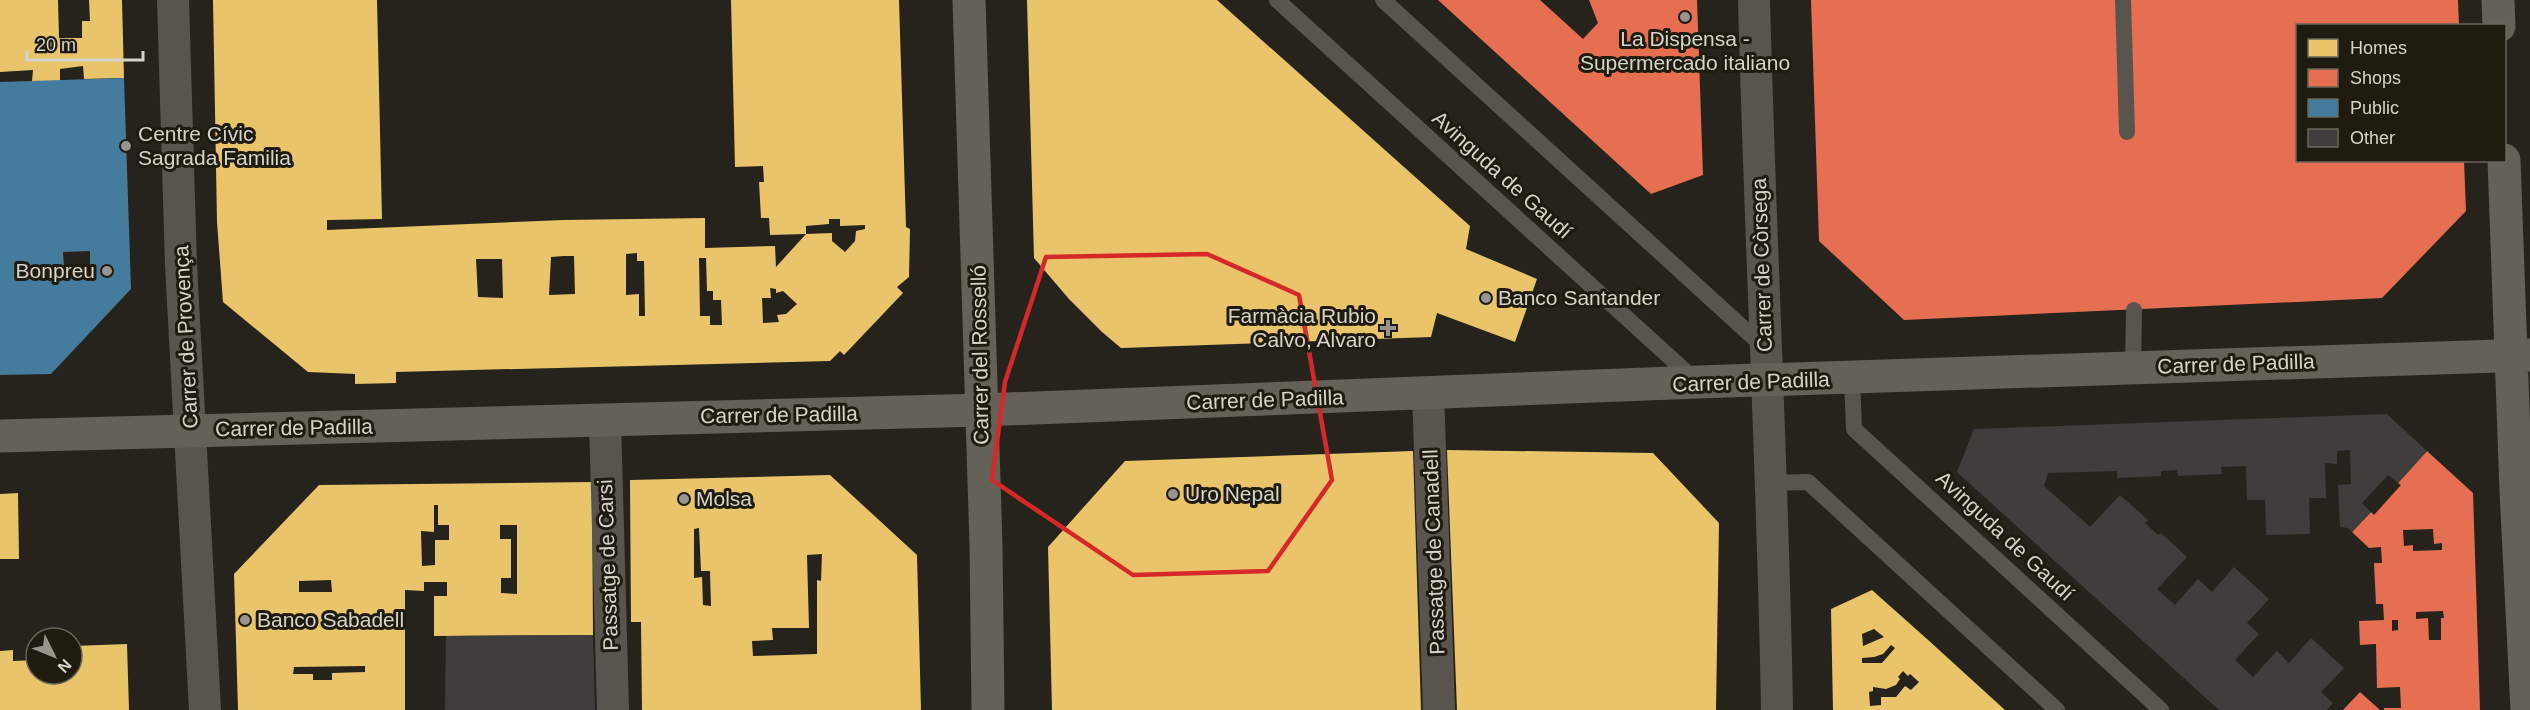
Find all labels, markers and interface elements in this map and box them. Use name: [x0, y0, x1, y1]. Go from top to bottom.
marker: La Dispensa - Supermercado italiano: [1678, 10, 1692, 24]
scale bar: [27, 24, 142, 62]
legend: [2296, 24, 2506, 162]
place label: La Dispensa - Supermercado italiano: [1580, 27, 1790, 74]
text: 20 m: [36, 35, 76, 55]
text: Homes: [2350, 38, 2407, 58]
text: Shops: [2350, 68, 2401, 88]
text: Public: [2350, 98, 2399, 118]
street label: Avinguda de Gaudí: [1428, 106, 1577, 243]
place label: Centre Cívic Sagrada Familia: [138, 122, 291, 169]
text: Other: [2350, 128, 2395, 148]
marker: Centre Cívic Sagrada Familia: [119, 139, 133, 153]
street label: Carrer de Còrsega: [1747, 177, 1776, 352]
street label: Carrer de Provença: [169, 245, 202, 429]
place label: Bonpreu: [16, 259, 95, 282]
marker: Bonpreu: [100, 264, 114, 278]
street label: Carrer del Rosselló: [966, 265, 993, 445]
place label: Banco Santander: [1498, 286, 1660, 309]
marker: Banco Santander: [1479, 291, 1493, 305]
place label: Farmàcia Rubio Calvo, Alvaro: [1228, 304, 1376, 351]
marker: Farmàcia Rubio Calvo, Alvaro: [1381, 321, 1395, 335]
street label: Carrer de Padilla: [2157, 349, 2315, 378]
street label: Carrer de Padilla: [1672, 367, 1830, 396]
street label: Carrer de Padilla: [1186, 385, 1344, 414]
street label: Carrer de Padilla: [700, 402, 858, 427]
street label: Carrer de Padilla: [215, 415, 373, 440]
street label: Passatge de Canadell: [1418, 449, 1449, 655]
street label: Avinguda de Gaudí: [1932, 466, 2079, 605]
street label: Passatge de Carsi: [593, 479, 622, 651]
place label: Uro Nepal: [1185, 482, 1280, 505]
place label: Molsa: [696, 487, 752, 510]
marker: Uro Nepal: [1166, 487, 1180, 501]
marker: Molsa: [677, 492, 691, 506]
place label: Banco Sabadell: [257, 608, 404, 631]
marker: Banco Sabadell: [238, 613, 252, 627]
north arrow: [24, 626, 84, 686]
text: N: [54, 656, 75, 676]

